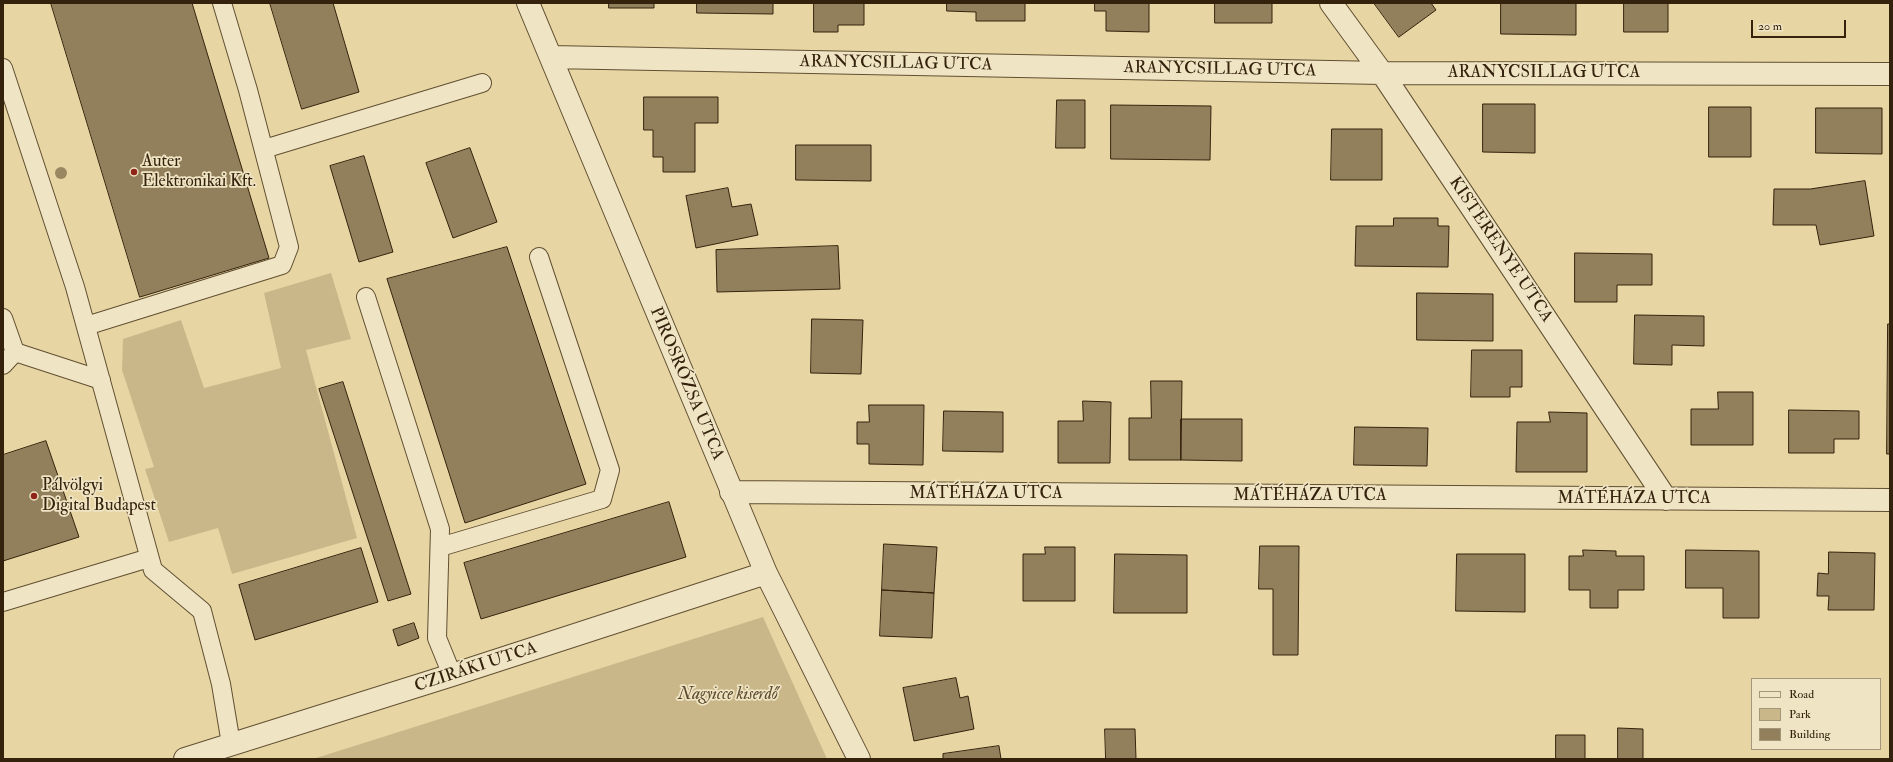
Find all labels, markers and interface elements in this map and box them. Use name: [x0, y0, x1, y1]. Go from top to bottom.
scale bar: [1753, 12, 1848, 38]
text: 20 m: [1758, 19, 1782, 34]
street label: ARANYCSILLAG UTCA: [799, 52, 993, 76]
street label: ARANYCSILLAG UTCA: [1123, 58, 1317, 82]
street label: ARANYCSILLAG UTCA: [1448, 63, 1640, 83]
place label: Auter Elektronikai Kft.: [142, 152, 256, 192]
marker: Auter Elektronikai Kft.: [129, 167, 139, 177]
street label: KISTERENYE UTCA: [1444, 173, 1556, 327]
street label: PIROSRÓZSA UTCA: [645, 304, 727, 464]
place label: Pálvölgyi Digital Budapest: [42, 476, 156, 516]
street label: MÁTÉHÁZA UTCA: [909, 484, 1063, 504]
street label: MÁTÉHÁZA UTCA: [1233, 486, 1387, 506]
street label: MÁTÉHÁZA UTCA: [1557, 489, 1711, 509]
marker: Pálvölgyi Digital Budapest: [29, 491, 39, 501]
street label: CZIRÁKI UTCA: [412, 639, 540, 697]
legend: [1751, 678, 1881, 750]
park label: Nagyicce kiserdő: [678, 685, 778, 705]
text: Road: [1789, 687, 1814, 702]
text: Park: [1789, 707, 1811, 722]
text: Building: [1789, 727, 1830, 742]

